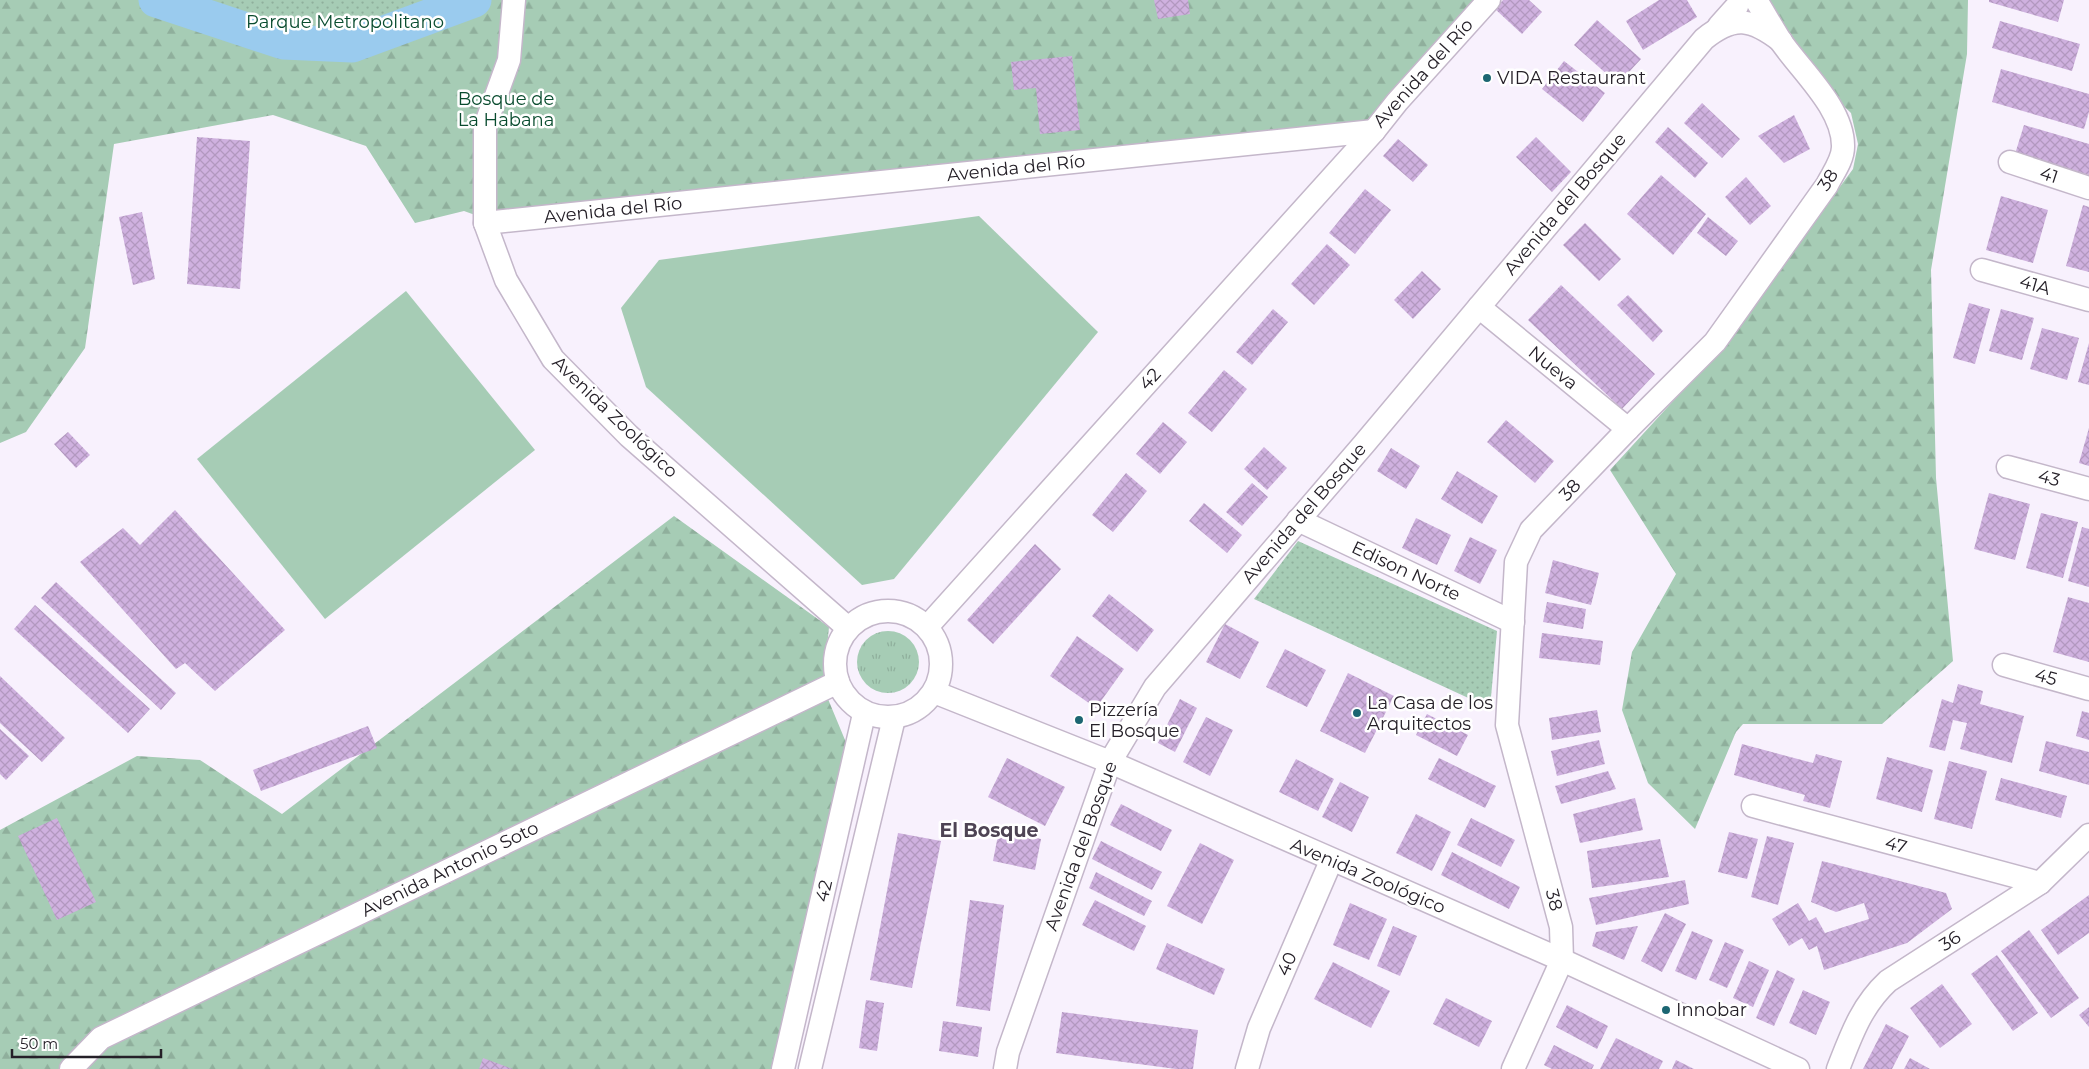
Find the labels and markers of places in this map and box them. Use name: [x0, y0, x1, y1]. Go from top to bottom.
place label: VIDA Restaurant: [1497, 67, 1646, 89]
marker: VIDA Restaurant: [1481, 72, 1493, 84]
place label: La Casa de los Arquitectos: [1367, 692, 1493, 735]
place label: Pizzería El Bosque: [1089, 699, 1180, 742]
marker: La Casa de los Arquitectos: [1351, 707, 1363, 719]
marker: Pizzería El Bosque: [1073, 714, 1085, 726]
place label: Innobar: [1676, 999, 1747, 1021]
marker: Innobar: [1660, 1004, 1672, 1016]

